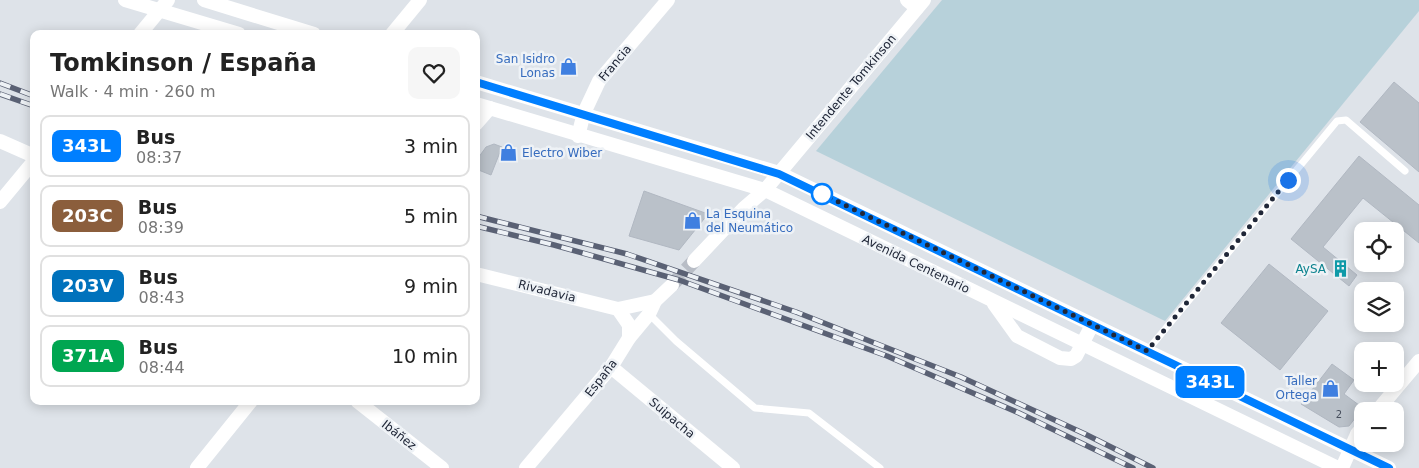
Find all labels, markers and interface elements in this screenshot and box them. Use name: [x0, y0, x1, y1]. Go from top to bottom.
street label: Intendente Tomkinson: [803, 32, 899, 142]
street label: Francia: [596, 42, 634, 84]
button: heart: [408, 47, 460, 99]
text: Tomkinson / España: [50, 49, 317, 77]
place label: San Isidro Lonas: [496, 52, 555, 80]
shop icon: San Isidro Lonas: [559, 56, 579, 76]
text: Walk · 4 min · 260 m: [50, 82, 215, 101]
text: Bus: [136, 126, 175, 148]
text: 343L: [62, 135, 111, 156]
text: 3 min: [404, 135, 458, 157]
shop icon: Electro Wiber: [498, 143, 518, 163]
place label: Electro Wiber: [522, 146, 602, 160]
text: 08:37: [136, 148, 182, 167]
your location: [1276, 168, 1301, 193]
unlabelled marker: [811, 183, 833, 205]
text: Bus: [138, 196, 177, 218]
text: 203C: [62, 205, 113, 226]
text: 5 min: [404, 205, 458, 227]
place label: La Esquina del Neumático: [706, 207, 793, 235]
shop icon: La Esquina del Neumático: [682, 211, 702, 231]
text: 08:39: [138, 218, 184, 237]
map controls: [1354, 222, 1404, 452]
button: locate: [1354, 222, 1404, 272]
street label: Avenida Centenario: [860, 232, 972, 296]
building icon: AySA: [1330, 259, 1350, 279]
place label: AySA: [1295, 262, 1327, 276]
text: Bus: [139, 266, 178, 288]
text: 203V: [62, 275, 114, 296]
text: 9 min: [404, 275, 458, 297]
street label: Rivadavia: [517, 277, 577, 305]
button: layers: [1354, 282, 1404, 332]
text: 08:43: [139, 288, 185, 307]
text: Bus: [139, 336, 178, 358]
button: +: [1354, 342, 1404, 392]
text: 371A: [62, 345, 114, 366]
text: 10 min: [392, 345, 458, 367]
street label: España: [582, 356, 620, 400]
text: 08:44: [139, 358, 185, 377]
line badge: 343L: [1175, 366, 1245, 398]
text: 343L: [1185, 371, 1235, 392]
place label: Taller Ortega: [1276, 374, 1317, 402]
shop icon: Taller Ortega: [1321, 378, 1341, 398]
street label: Suipacha: [646, 395, 698, 441]
button: −: [1354, 402, 1404, 452]
house number: 2: [1336, 409, 1342, 420]
street label: Ibáñez: [379, 417, 419, 453]

